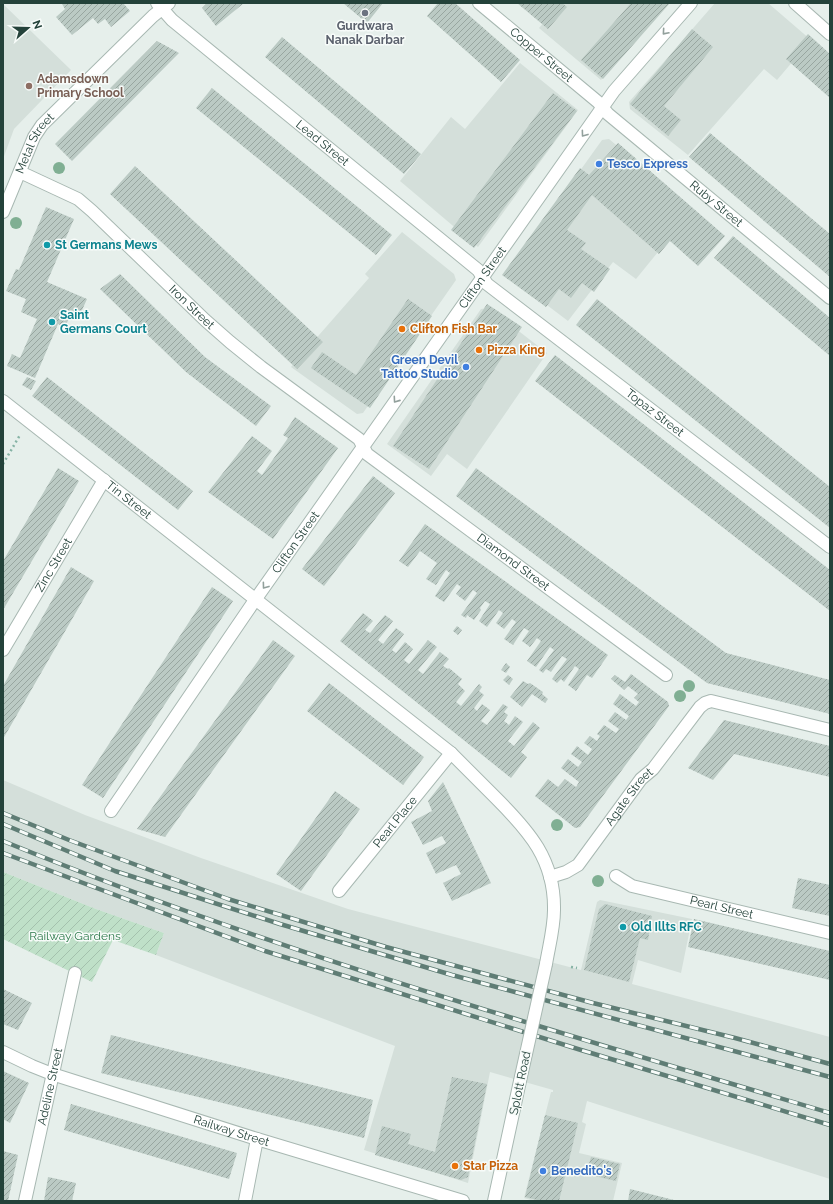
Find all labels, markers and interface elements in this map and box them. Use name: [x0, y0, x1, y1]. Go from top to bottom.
north arrow: [8, 8, 48, 48]
marker: Gurdwara Nanak Darbar: [360, 8, 370, 18]
text: N: [29, 19, 44, 31]
place label: Gurdwara Nanak Darbar: [326, 19, 405, 47]
street label: Copper Street: [507, 25, 576, 85]
one-way arrow: [663, 28, 670, 35]
place label: Adamsdown Primary School: [37, 72, 124, 100]
marker: Adamsdown Primary School: [24, 81, 34, 91]
street label: Metal Street: [13, 110, 57, 176]
street label: Lead Street: [293, 117, 352, 169]
one-way arrow: [582, 129, 589, 136]
place label: Tesco Express: [607, 157, 688, 171]
marker: Tesco Express: [594, 159, 604, 169]
street label: Ruby Street: [687, 178, 746, 230]
place label: St Germans Mews: [55, 238, 158, 252]
marker: St Germans Mews: [42, 240, 52, 250]
street label: Clifton Street: [456, 244, 509, 311]
street label: Iron Street: [166, 282, 217, 332]
place label: Saint Germans Court: [60, 308, 147, 336]
marker: Saint Germans Court: [47, 317, 57, 327]
place label: Clifton Fish Bar: [410, 322, 498, 336]
marker: Clifton Fish Bar: [397, 324, 407, 334]
place label: Pizza King: [487, 343, 545, 357]
marker: Pizza King: [474, 345, 484, 355]
place label: Green Devil Tattoo Studio: [381, 353, 458, 381]
marker: Green Devil Tattoo Studio: [461, 362, 471, 372]
street label: Topaz Street: [623, 386, 687, 439]
one-way arrow: [393, 396, 401, 403]
street label: Tin Street: [104, 478, 154, 522]
street label: Clifton Street: [269, 509, 322, 576]
street label: Diamond Street: [474, 531, 552, 594]
street label: Zinc Street: [32, 535, 75, 594]
one-way arrow: [263, 582, 270, 589]
street label: Agate Street: [602, 765, 656, 828]
street label: Pearl Place: [370, 793, 420, 850]
street label: Pearl Street: [689, 893, 755, 922]
place label: Old Illts RFC: [631, 920, 702, 934]
marker: Old Illts RFC: [618, 922, 628, 932]
park label: Railway Gardens: [29, 929, 121, 943]
street label: Adeline Street: [35, 1047, 65, 1127]
street label: Splott Road: [506, 1050, 534, 1116]
street label: Railway Street: [192, 1112, 271, 1149]
place label: Star Pizza: [463, 1159, 518, 1173]
marker: Star Pizza: [450, 1161, 460, 1171]
place label: Benedito's: [551, 1164, 612, 1178]
marker: Benedito's: [538, 1166, 548, 1176]

